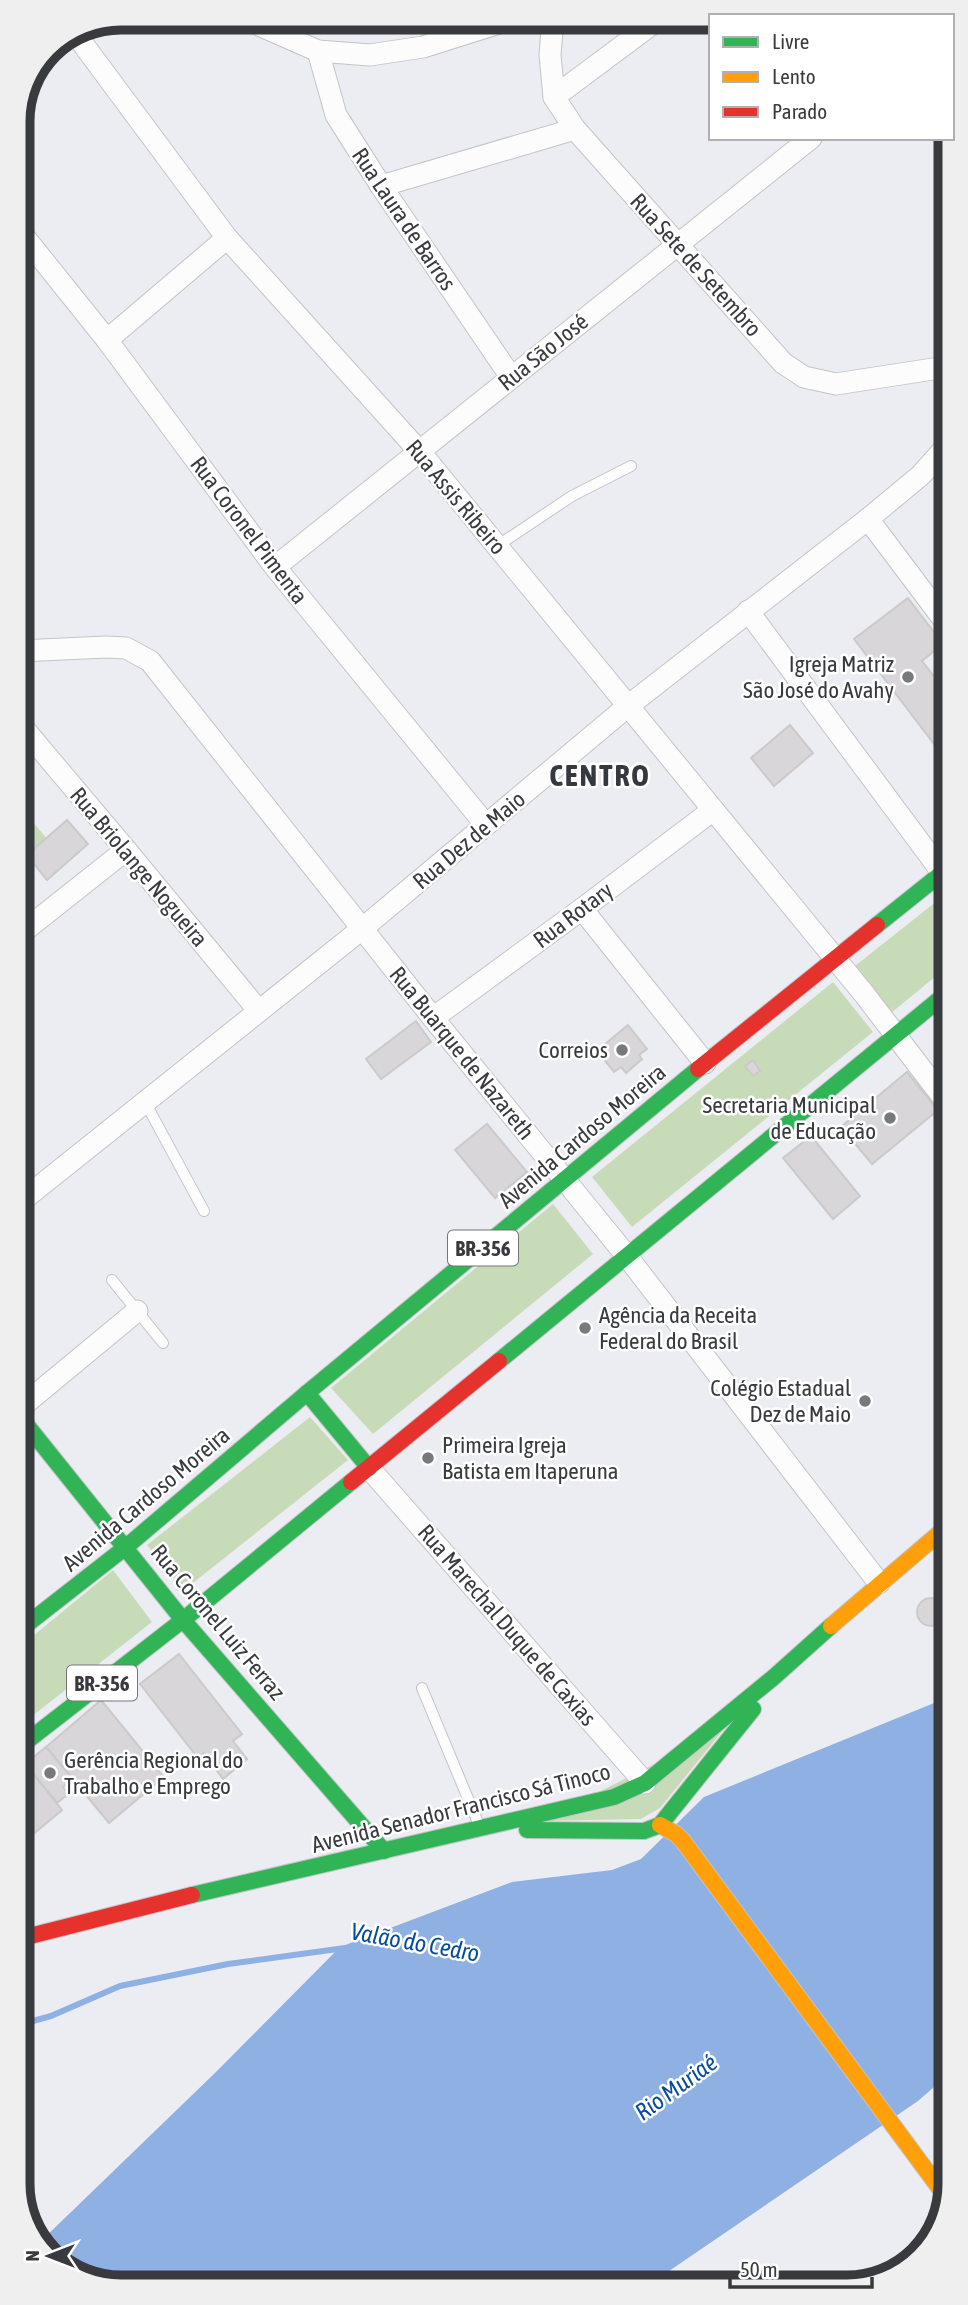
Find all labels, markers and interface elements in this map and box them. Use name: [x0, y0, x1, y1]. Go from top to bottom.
legend: [709, 14, 954, 140]
text: Livre: [772, 29, 809, 53]
text: Lento: [772, 64, 816, 88]
text: Parado: [772, 99, 827, 123]
street label: Rua Laura de Barros: [347, 143, 461, 295]
street label: Rua Sete de Setembro: [625, 188, 767, 342]
street label: Rua São José: [493, 308, 593, 396]
street label: Rua Assis Ribeiro: [401, 434, 511, 560]
street label: Rua Coronel Pimenta: [185, 451, 313, 609]
place label: Igreja Matriz São José do Avahy: [743, 651, 894, 703]
marker: Igreja Matriz São José do Avahy: [900, 669, 916, 685]
district label: CENTRO: [549, 758, 651, 792]
street label: Rua Briolange Nogueira: [65, 782, 213, 952]
street label: Rua Dez de Maio: [408, 786, 530, 894]
street label: Rua Rotary: [528, 877, 618, 953]
street label: Rua Buarque de Nazareth: [384, 962, 540, 1144]
place label: Correios: [539, 1037, 608, 1063]
marker: Correios: [614, 1042, 630, 1058]
street label: Avenida Cardoso Moreira: [493, 1059, 671, 1213]
place label: Secretaria Municipal de Educação: [703, 1092, 876, 1144]
marker: Secretaria Municipal de Educação: [882, 1110, 898, 1126]
road number: BR-356: [448, 1230, 518, 1266]
place label: Agência da Receita Federal do Brasil: [599, 1302, 757, 1354]
marker: Agência da Receita Federal do Brasil: [577, 1320, 593, 1336]
place label: Colégio Estadual Dez de Maio: [710, 1375, 851, 1427]
marker: Colégio Estadual Dez de Maio: [857, 1393, 873, 1409]
street label: Avenida Cardoso Moreira: [57, 1422, 235, 1576]
place label: Primeira Igreja Batista em Itaperuna: [442, 1432, 619, 1484]
marker: Primeira Igreja Batista em Itaperuna: [420, 1450, 436, 1466]
street label: Rua Marechal Duque de Caxias: [413, 1519, 601, 1731]
street label: Rua Coronel Luiz Ferraz: [146, 1539, 290, 1705]
road number: BR-356: [67, 1666, 137, 1700]
place label: Gerência Regional do Trabalho e Emprego: [64, 1747, 243, 1799]
street label: Avenida Senador Francisco Sá Tinoco: [309, 1758, 613, 1858]
marker: Gerência Regional do Trabalho e Emprego: [42, 1765, 58, 1781]
water label: Valão do Cedro: [349, 1917, 481, 1967]
water label: Rio Muriaé: [630, 2048, 722, 2126]
north arrow: [14, 2221, 84, 2291]
scale bar: [730, 2246, 872, 2290]
text: N: [21, 2250, 43, 2262]
text: 50 m: [740, 2257, 778, 2281]

